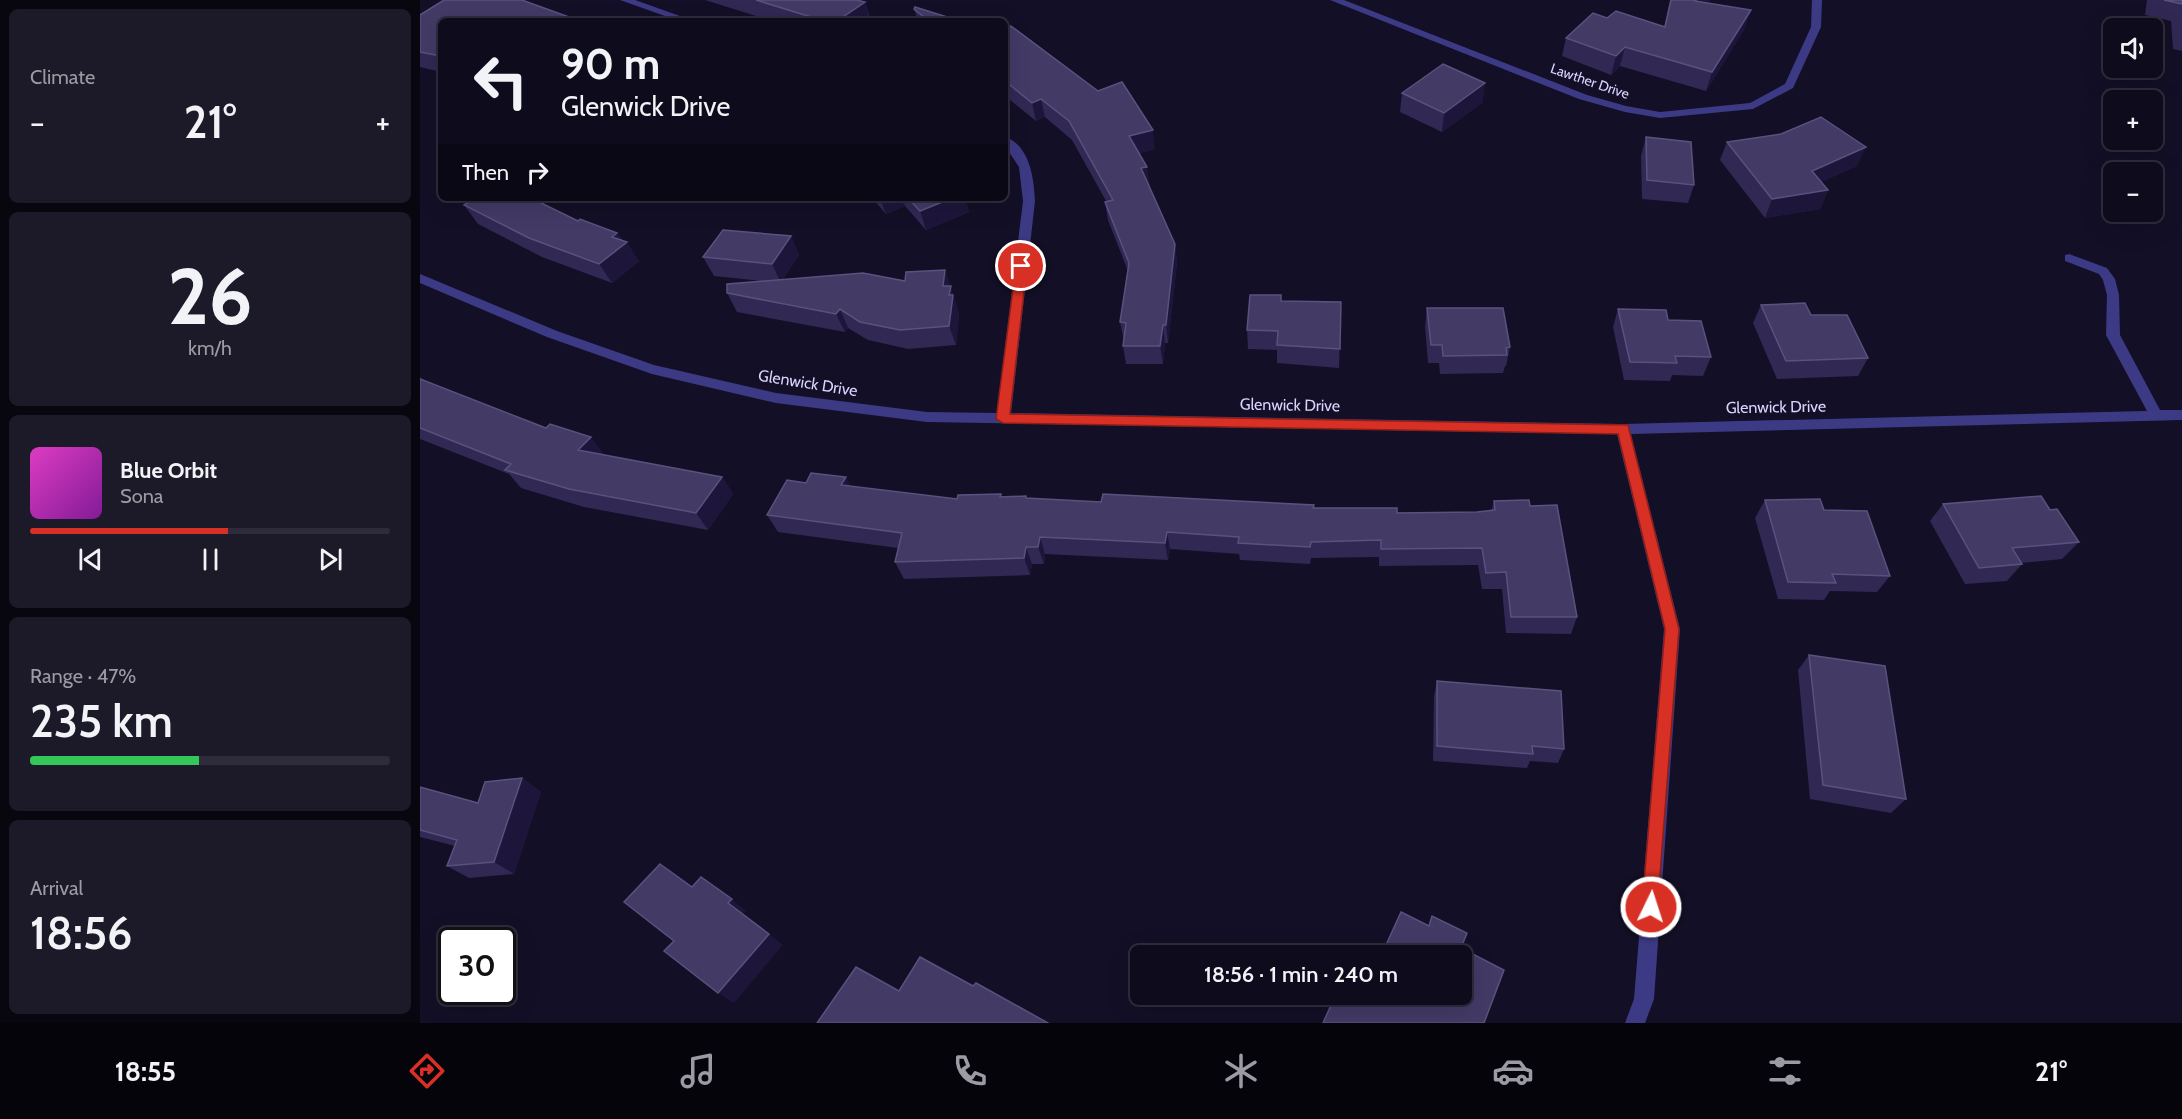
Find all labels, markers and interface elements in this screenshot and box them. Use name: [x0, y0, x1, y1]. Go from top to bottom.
map controls: [2103, 18, 2163, 222]
button: sound: [2103, 18, 2163, 78]
text: 90 m: [561, 38, 660, 90]
icon: left: [462, 42, 540, 120]
street label: Lawther Drive: [1548, 59, 1632, 103]
text: Climate: [30, 65, 95, 89]
text: Glenwick Drive: [561, 90, 730, 123]
button: +: [2103, 90, 2163, 150]
text: 21°: [184, 95, 236, 149]
text: −: [30, 102, 45, 142]
text: +: [375, 102, 390, 142]
icon: right: [521, 156, 554, 189]
text: Then: [462, 159, 509, 186]
button: −: [2103, 162, 2163, 222]
pin: [995, 240, 1046, 291]
text: 26: [167, 249, 253, 344]
icon: arrive: [1004, 249, 1037, 282]
text: km/h: [188, 336, 232, 360]
street label: Glenwick Drive: [757, 366, 859, 400]
street label: Glenwick Drive: [1240, 395, 1340, 415]
street label: Glenwick Drive: [1726, 397, 1826, 417]
text: Blue Orbit: [120, 457, 217, 484]
text: Sona: [120, 484, 163, 508]
icon: previous: [74, 543, 107, 576]
icon: pause: [194, 543, 227, 576]
icon: next: [314, 543, 347, 576]
text: Range · 47%: [30, 664, 136, 688]
text: 235 km: [30, 694, 173, 748]
position arrow: [1619, 875, 1683, 939]
text: Arrival: [30, 876, 83, 900]
text: 18:56: [30, 906, 133, 960]
speed limit sign: 30: [438, 927, 516, 1005]
text: 18:56 · 1 min · 240 m: [1204, 961, 1398, 988]
icon: directions: [406, 1050, 448, 1092]
icon: music: [677, 1050, 719, 1092]
icon: phone: [949, 1050, 991, 1092]
icon: climate: [1220, 1050, 1262, 1092]
icon: car: [1492, 1050, 1534, 1092]
icon: filters: [1764, 1050, 1806, 1092]
text: 18:55: [115, 1055, 176, 1088]
text: 21°: [2035, 1055, 2067, 1088]

